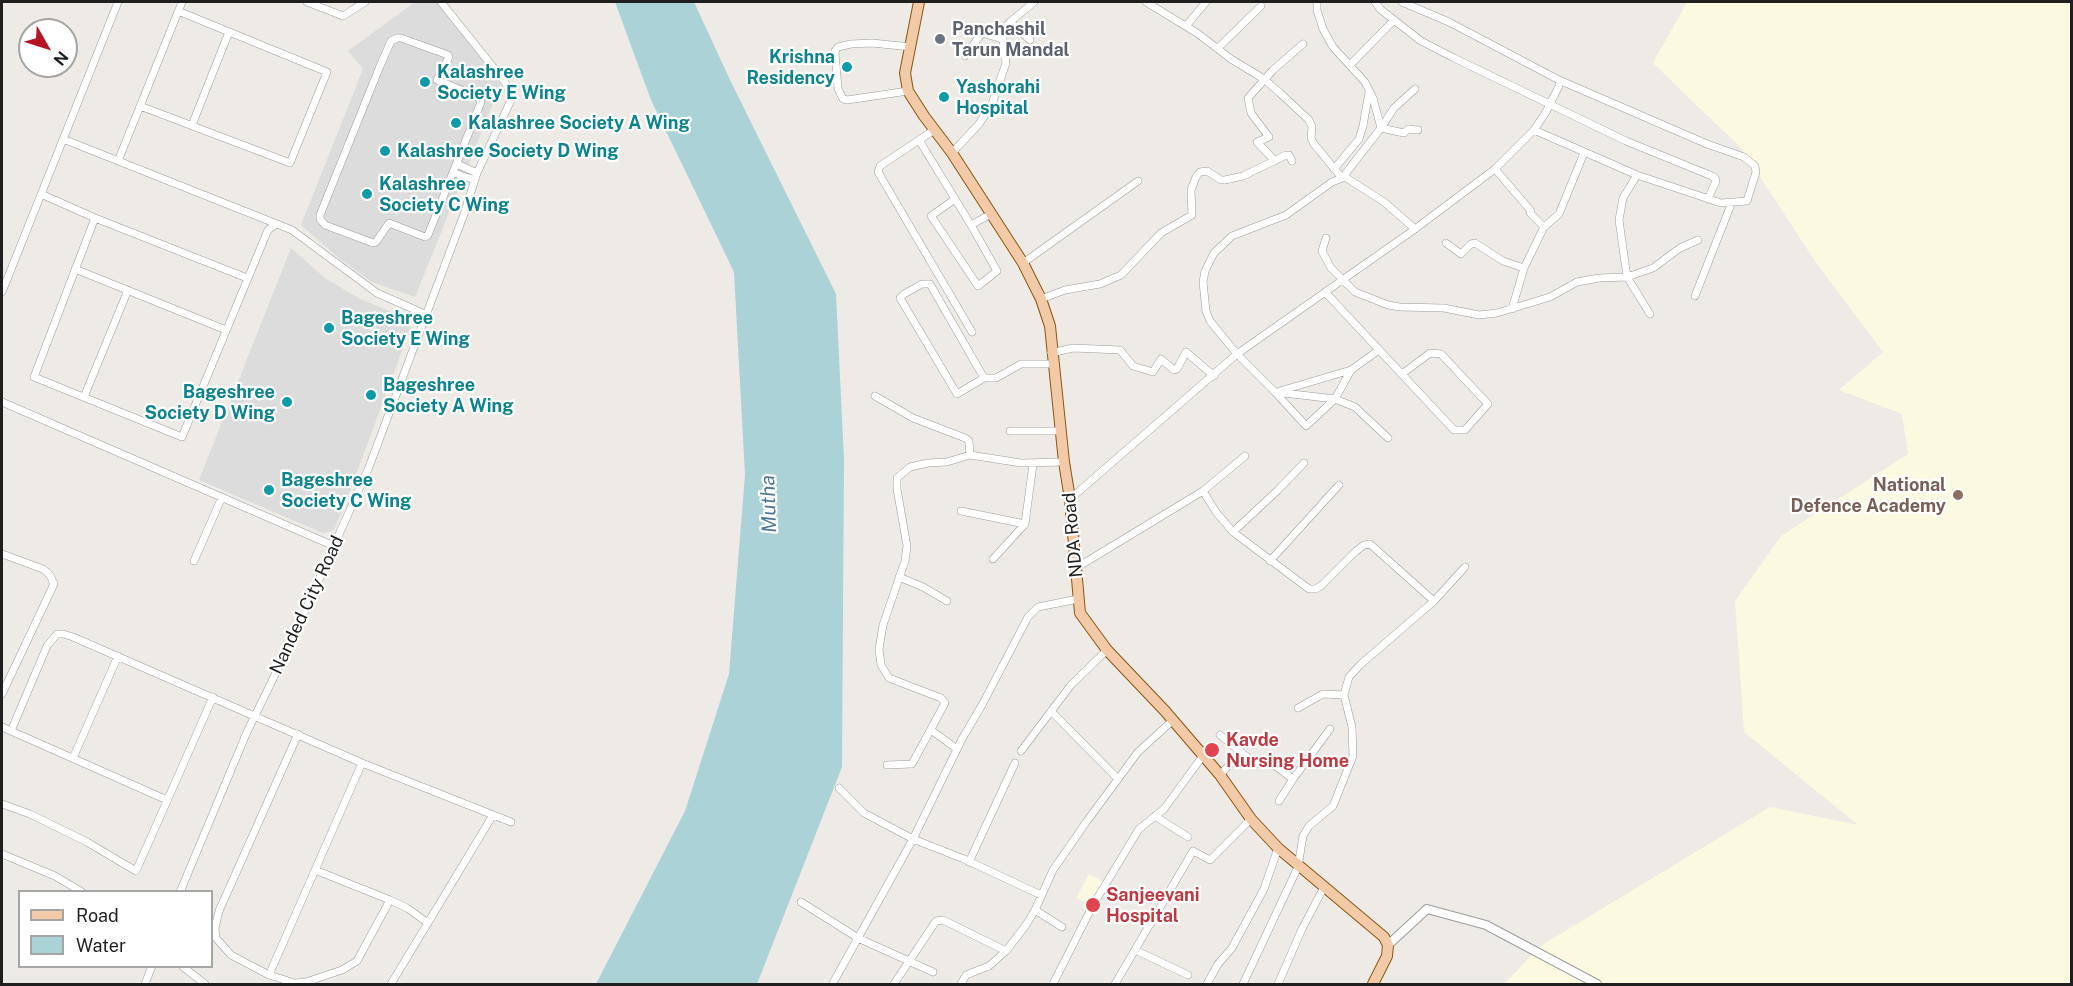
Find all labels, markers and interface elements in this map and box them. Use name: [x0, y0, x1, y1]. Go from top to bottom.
north arrow: [18, 18, 78, 78]
place label: Panchashil Tarun Mandal: [952, 18, 1070, 60]
marker: Panchashil Tarun Mandal: [933, 32, 947, 46]
place label: Krishna Residency: [746, 46, 835, 88]
text: N: [50, 48, 72, 69]
marker: Krishna Residency: [840, 60, 854, 74]
place label: Kalashree Society E Wing: [437, 61, 566, 104]
marker: Kalashree Society E Wing: [418, 75, 432, 89]
place label: Yashorahi Hospital: [956, 76, 1040, 118]
marker: Yashorahi Hospital: [937, 90, 951, 104]
place label: Kalashree Society A Wing: [468, 112, 690, 134]
marker: Kalashree Society A Wing: [449, 116, 463, 130]
place label: Kalashree Society D Wing: [397, 140, 619, 162]
marker: Kalashree Society D Wing: [378, 144, 392, 158]
place label: Kalashree Society C Wing: [379, 173, 509, 216]
marker: Kalashree Society C Wing: [360, 187, 374, 201]
place label: Bageshree Society E Wing: [341, 307, 470, 350]
marker: Bageshree Society E Wing: [322, 321, 336, 335]
place label: Bageshree Society A Wing: [383, 374, 514, 416]
place label: Bageshree Society D Wing: [145, 381, 275, 424]
marker: Bageshree Society A Wing: [364, 388, 378, 402]
marker: Bageshree Society D Wing: [280, 395, 294, 409]
place label: Bageshree Society C Wing: [281, 469, 411, 512]
place label: National Defence Academy: [1791, 474, 1946, 516]
water label: Mutha: [756, 475, 782, 533]
marker: Bageshree Society C Wing: [262, 483, 276, 497]
marker: National Defence Academy: [1951, 488, 1965, 502]
street label: NDA Road: [1059, 492, 1087, 578]
street label: Nanded City Road: [265, 532, 349, 678]
place label: Kavde Nursing Home: [1226, 729, 1349, 771]
marker: Kavde Nursing Home: [1203, 741, 1221, 759]
place label: Sanjeevani Hospital: [1106, 884, 1200, 926]
legend: [18, 890, 213, 968]
marker: Sanjeevani Hospital: [1084, 896, 1102, 914]
text: Road: [76, 905, 119, 926]
text: Water: [76, 935, 126, 956]

